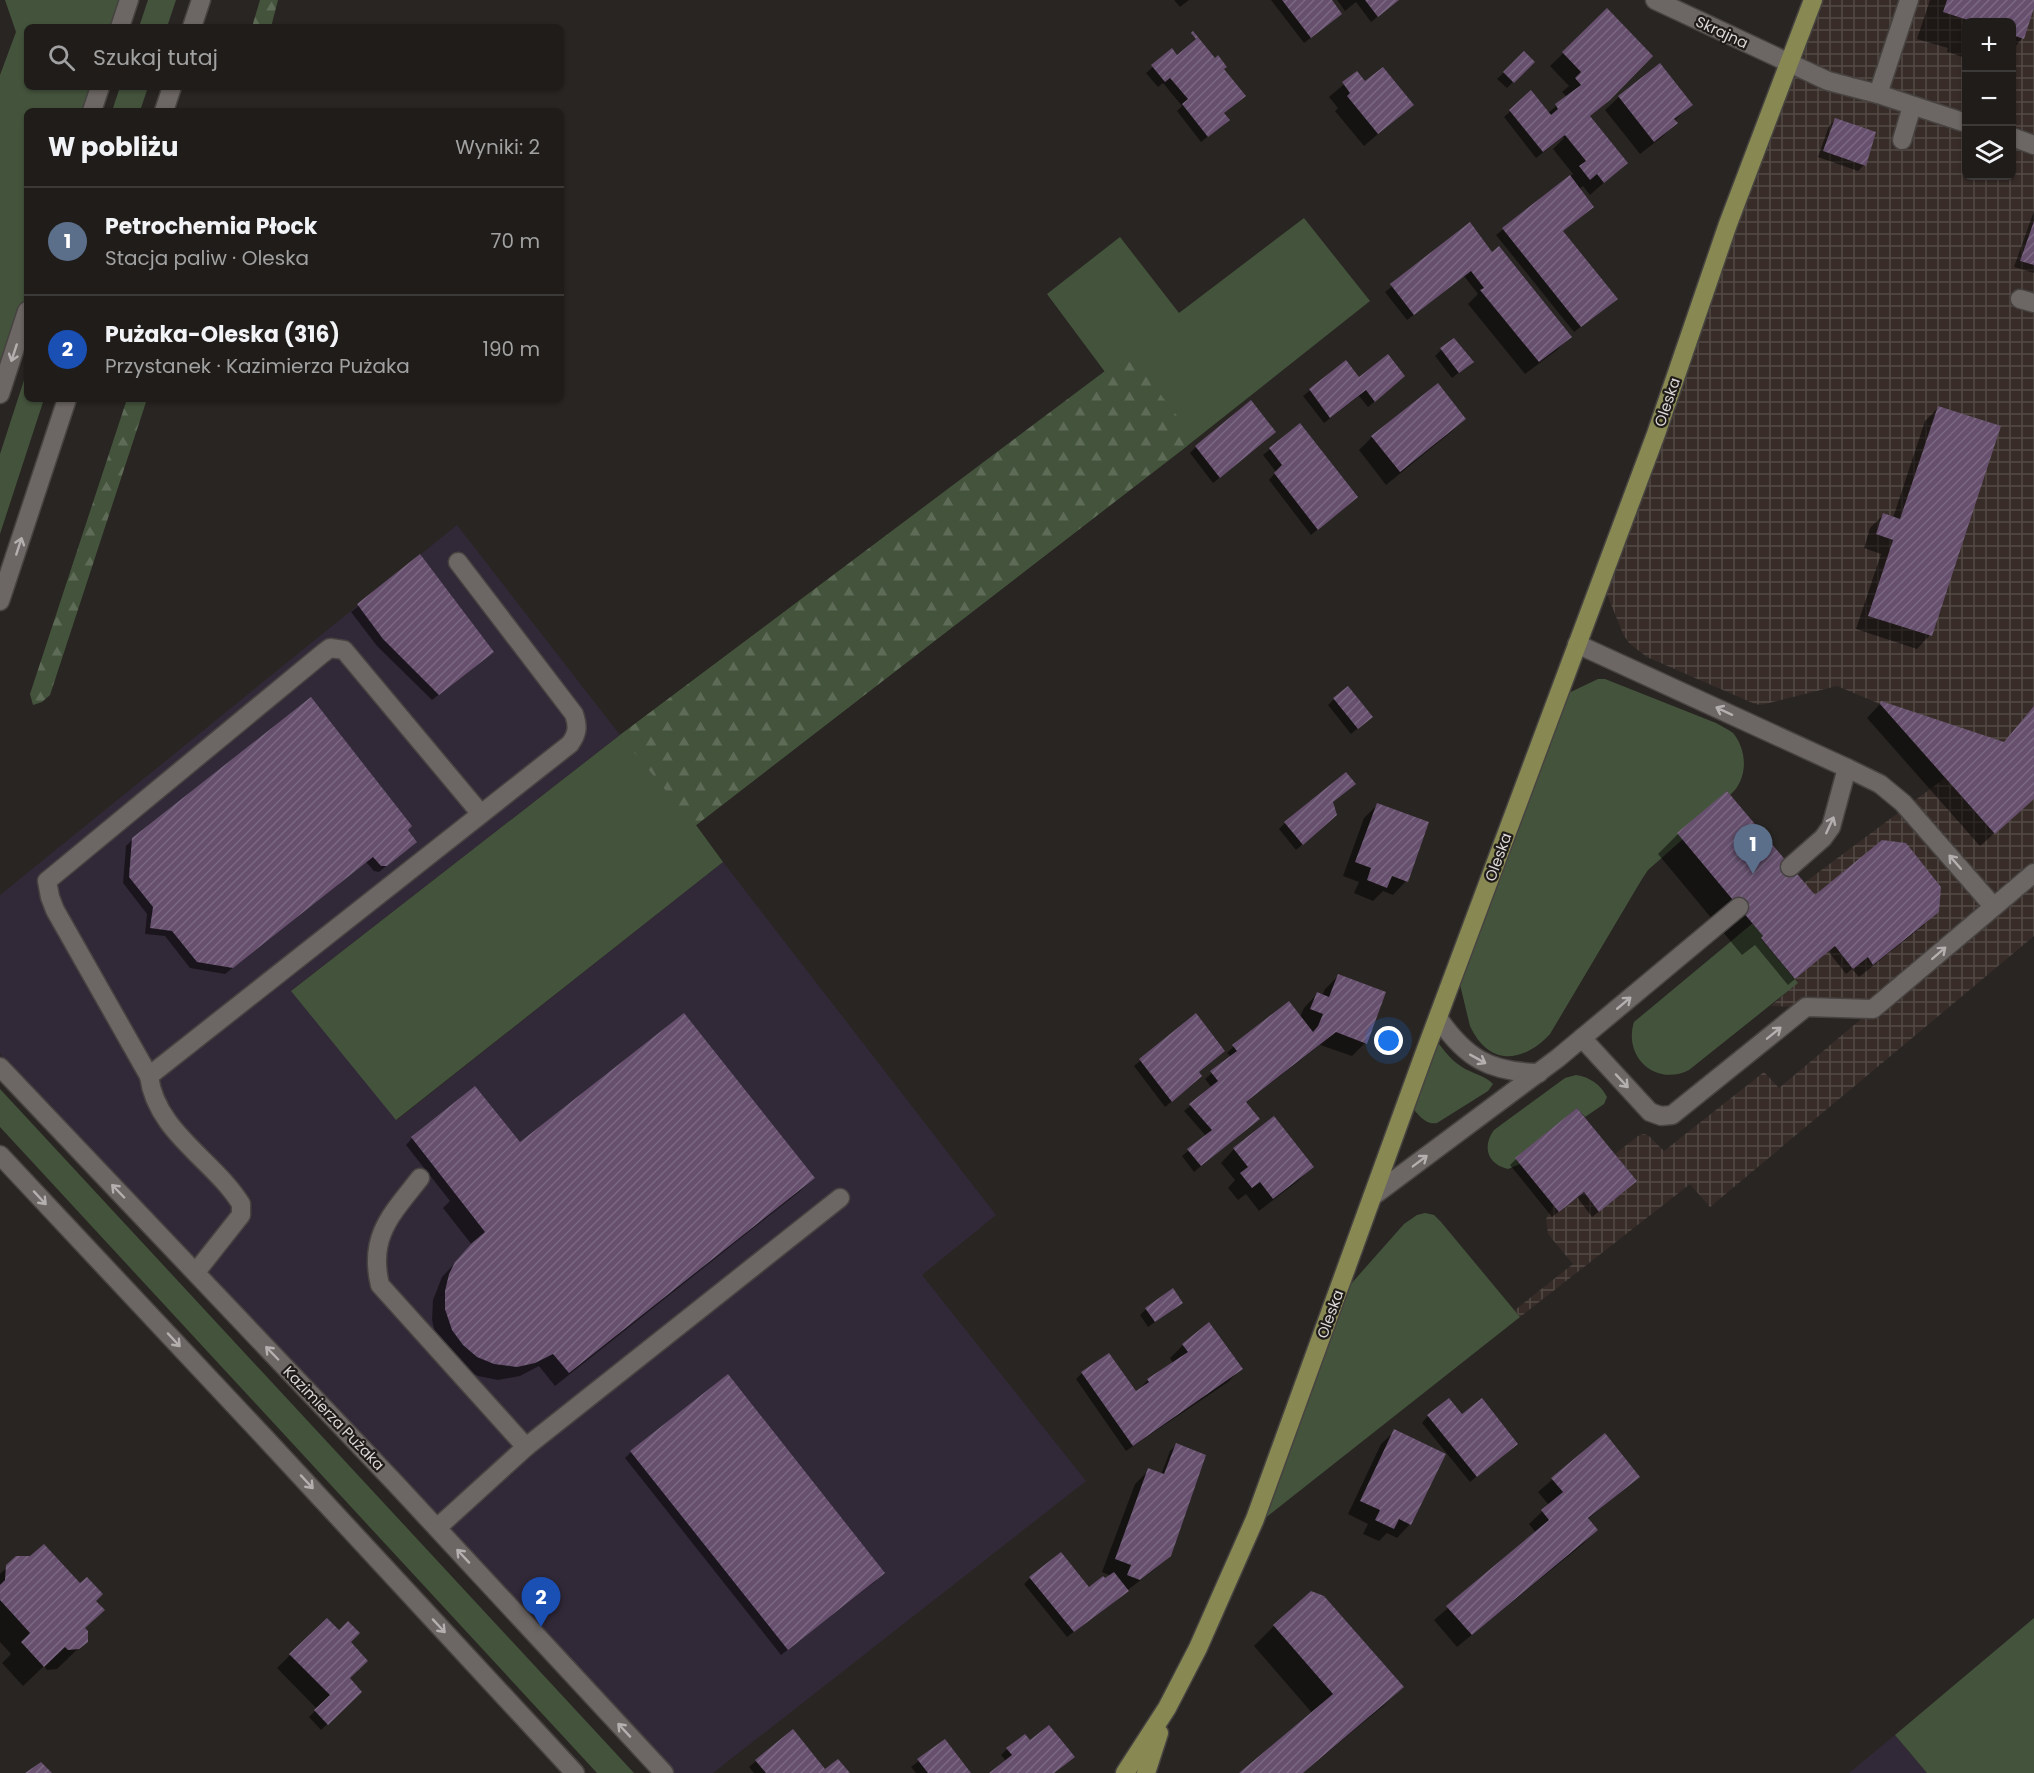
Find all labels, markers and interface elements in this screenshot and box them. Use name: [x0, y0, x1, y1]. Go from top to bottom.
street label: Skrajna: [1692, 11, 1752, 53]
map controls: [1962, 18, 2016, 180]
button: +: [1962, 18, 2016, 72]
search box: [24, 24, 564, 90]
icon: search: [45, 41, 78, 74]
text: Szukaj tutaj: [93, 42, 218, 73]
button: −: [1962, 72, 2016, 126]
button: layers: [1962, 126, 2016, 180]
text: W pobliżu: [48, 129, 179, 165]
text: Wyniki: 2: [455, 133, 540, 161]
text: Petrochemia Płock: [105, 211, 317, 242]
text: 1: [64, 227, 71, 255]
text: 70 m: [491, 227, 540, 255]
text: Stacja paliw · Oleska: [105, 244, 309, 272]
text: Pużaka-Oleska (316): [105, 319, 340, 350]
text: 2: [62, 335, 73, 363]
text: 190 m: [483, 335, 540, 363]
one-way arrow: [7, 343, 18, 361]
text: Przystanek · Kazimierza Pużaka: [105, 352, 410, 380]
street label: Oleska: [1649, 375, 1685, 429]
one-way arrow: [14, 537, 25, 556]
one-way arrow: [1716, 705, 1734, 717]
one-way arrow: [1825, 816, 1836, 834]
pin: 1: [1734, 824, 1772, 874]
street label: Oleska: [1479, 830, 1517, 884]
one-way arrow: [1948, 855, 1962, 870]
one-way arrow: [1931, 946, 1946, 960]
one-way arrow: [1616, 996, 1631, 1010]
your location: [1374, 1026, 1403, 1055]
one-way arrow: [1766, 1027, 1782, 1040]
one-way arrow: [1469, 1053, 1486, 1065]
one-way arrow: [1614, 1074, 1629, 1089]
one-way arrow: [1411, 1155, 1427, 1167]
one-way arrow: [111, 1184, 125, 1199]
one-way arrow: [33, 1190, 47, 1205]
street label: Oleska: [1311, 1287, 1349, 1341]
one-way arrow: [166, 1332, 181, 1347]
one-way arrow: [265, 1346, 279, 1361]
street label: Kazimierza Pużaka: [279, 1361, 389, 1475]
one-way arrow: [299, 1475, 314, 1490]
one-way arrow: [456, 1549, 470, 1564]
pin: 2: [522, 1578, 560, 1627]
one-way arrow: [431, 1618, 445, 1633]
one-way arrow: [617, 1723, 631, 1738]

